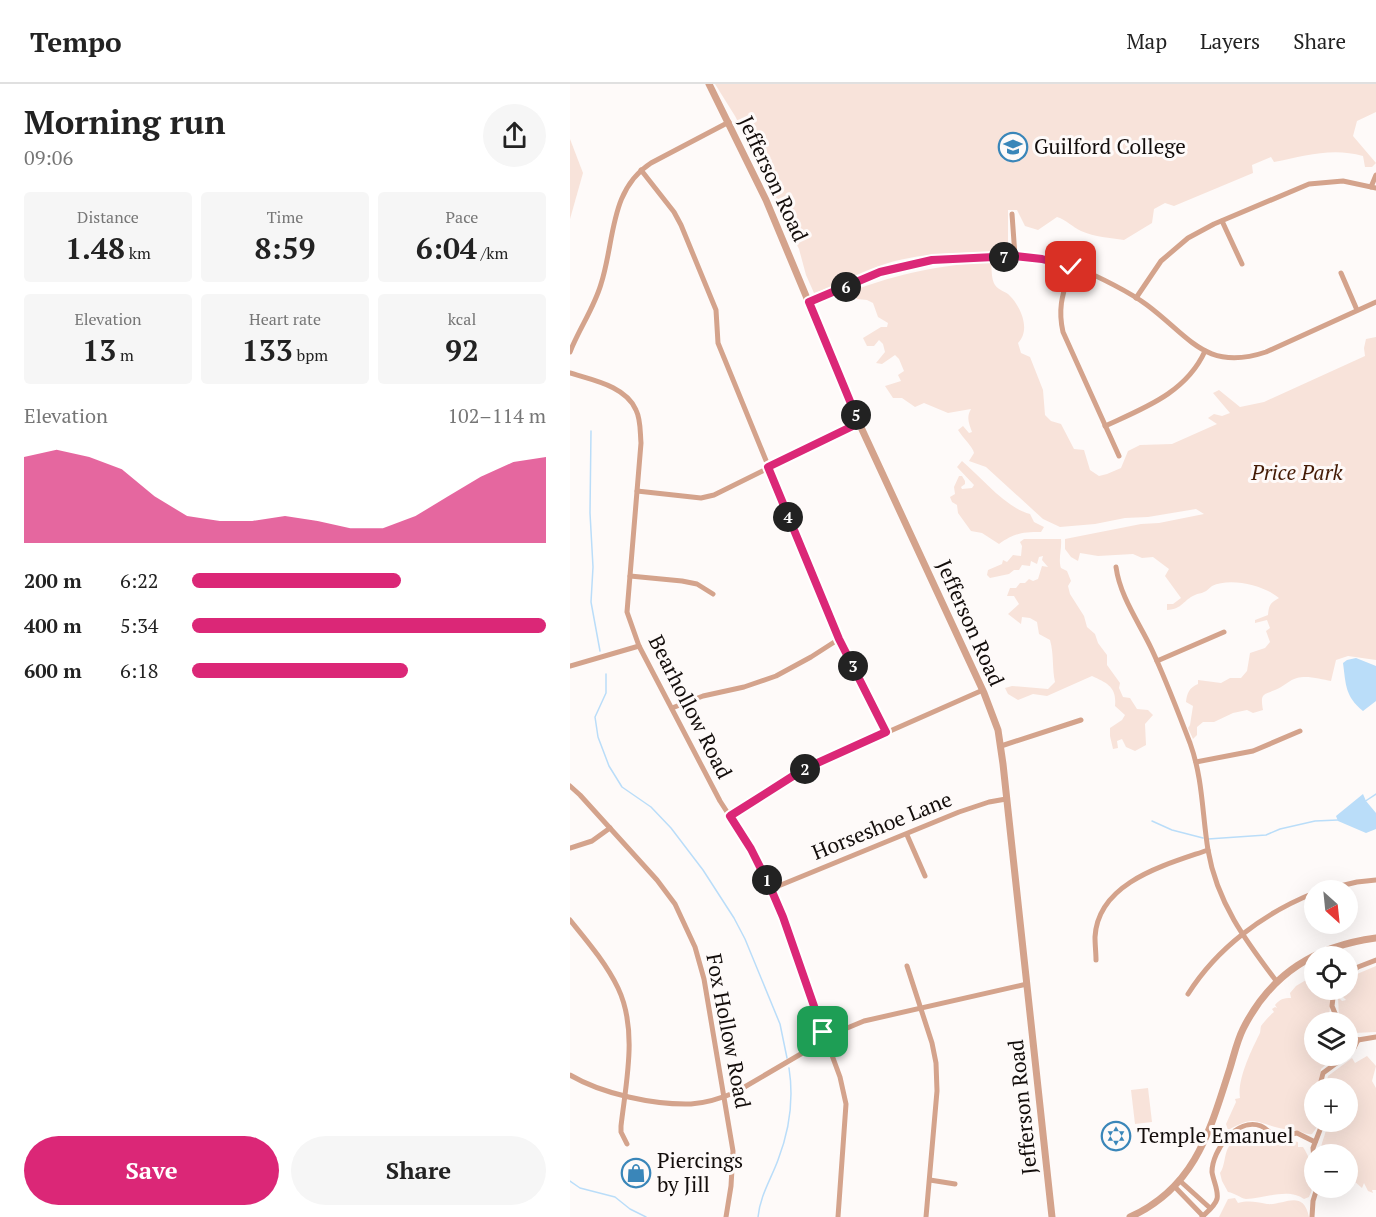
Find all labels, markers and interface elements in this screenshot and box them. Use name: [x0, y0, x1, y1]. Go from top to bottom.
text: Tempo: [30, 23, 122, 60]
text: Map: [1126, 27, 1167, 55]
text: Layers: [1200, 27, 1260, 55]
text: Share: [1293, 27, 1346, 55]
text: Morning run: [24, 100, 226, 143]
button: share: [483, 104, 546, 167]
street label: Jefferson Road: [733, 111, 815, 246]
school or university icon: Guilford College: [997, 131, 1029, 163]
place label: Guilford College: [1034, 132, 1186, 160]
text: 09:06: [24, 144, 73, 171]
text: Distance: [77, 206, 139, 228]
text: Time: [267, 206, 303, 228]
text: Pace: [446, 206, 478, 228]
text: 1.48: [65, 228, 125, 268]
text: 8:59: [254, 228, 316, 268]
text: 6:04: [416, 228, 477, 268]
pin: [1045, 241, 1096, 292]
text: km: [125, 242, 151, 264]
text: /km: [477, 242, 508, 264]
pin: 7: [989, 242, 1019, 272]
text: 7: [999, 246, 1009, 268]
icon: check: [1054, 250, 1087, 283]
pin: 6: [831, 272, 861, 302]
text: 6: [841, 276, 851, 298]
text: Elevation: [74, 308, 142, 330]
text: Heart rate: [249, 308, 321, 330]
text: kcal: [448, 308, 476, 330]
text: 13: [82, 330, 116, 370]
text: 133: [242, 330, 293, 370]
text: 92: [445, 330, 479, 370]
text: m: [116, 344, 134, 366]
text: bpm: [293, 344, 328, 366]
pin: 5: [841, 400, 871, 430]
text: Elevation: [24, 402, 108, 429]
text: 102–114 m: [447, 402, 546, 429]
text: 5: [851, 404, 861, 426]
park label: Price Park: [1250, 458, 1344, 486]
pin: 4: [773, 502, 803, 532]
text: 4: [783, 506, 793, 528]
street label: Jefferson Road: [931, 555, 1011, 690]
text: 200 m: [24, 567, 82, 594]
text: 6:22: [120, 567, 159, 594]
text: 400 m: [24, 612, 82, 639]
text: 5:34: [120, 612, 159, 639]
street label: Bearhollow Road: [643, 630, 739, 783]
pin: 3: [838, 651, 868, 681]
text: 3: [848, 655, 858, 677]
text: 600 m: [24, 657, 82, 684]
text: 6:18: [120, 657, 159, 684]
pin: 2: [790, 754, 820, 784]
text: 2: [800, 758, 810, 780]
street label: Horseshoe Lane: [808, 784, 956, 866]
pin: 1: [752, 865, 782, 895]
text: 1: [762, 869, 772, 891]
north arrow: [1304, 880, 1358, 934]
map controls: [1304, 880, 1358, 1198]
button: locate: [1304, 946, 1358, 1000]
street label: Fox Hollow Road: [700, 951, 758, 1111]
pin: [797, 1006, 848, 1057]
button: layers: [1304, 1012, 1358, 1066]
icon: arrive: [806, 1015, 839, 1048]
street label: Jefferson Road: [1001, 1038, 1043, 1176]
button: +: [1304, 1078, 1358, 1132]
synagogue icon: Temple Emanuel: [1100, 1120, 1132, 1152]
place label: Temple Emanuel: [1137, 1121, 1294, 1149]
button: Save: [24, 1136, 279, 1205]
button: Share: [291, 1136, 546, 1205]
button: −: [1304, 1144, 1358, 1198]
place label: Piercings by Jill: [657, 1146, 743, 1198]
shop icon: Piercings by Jill: [620, 1157, 652, 1189]

